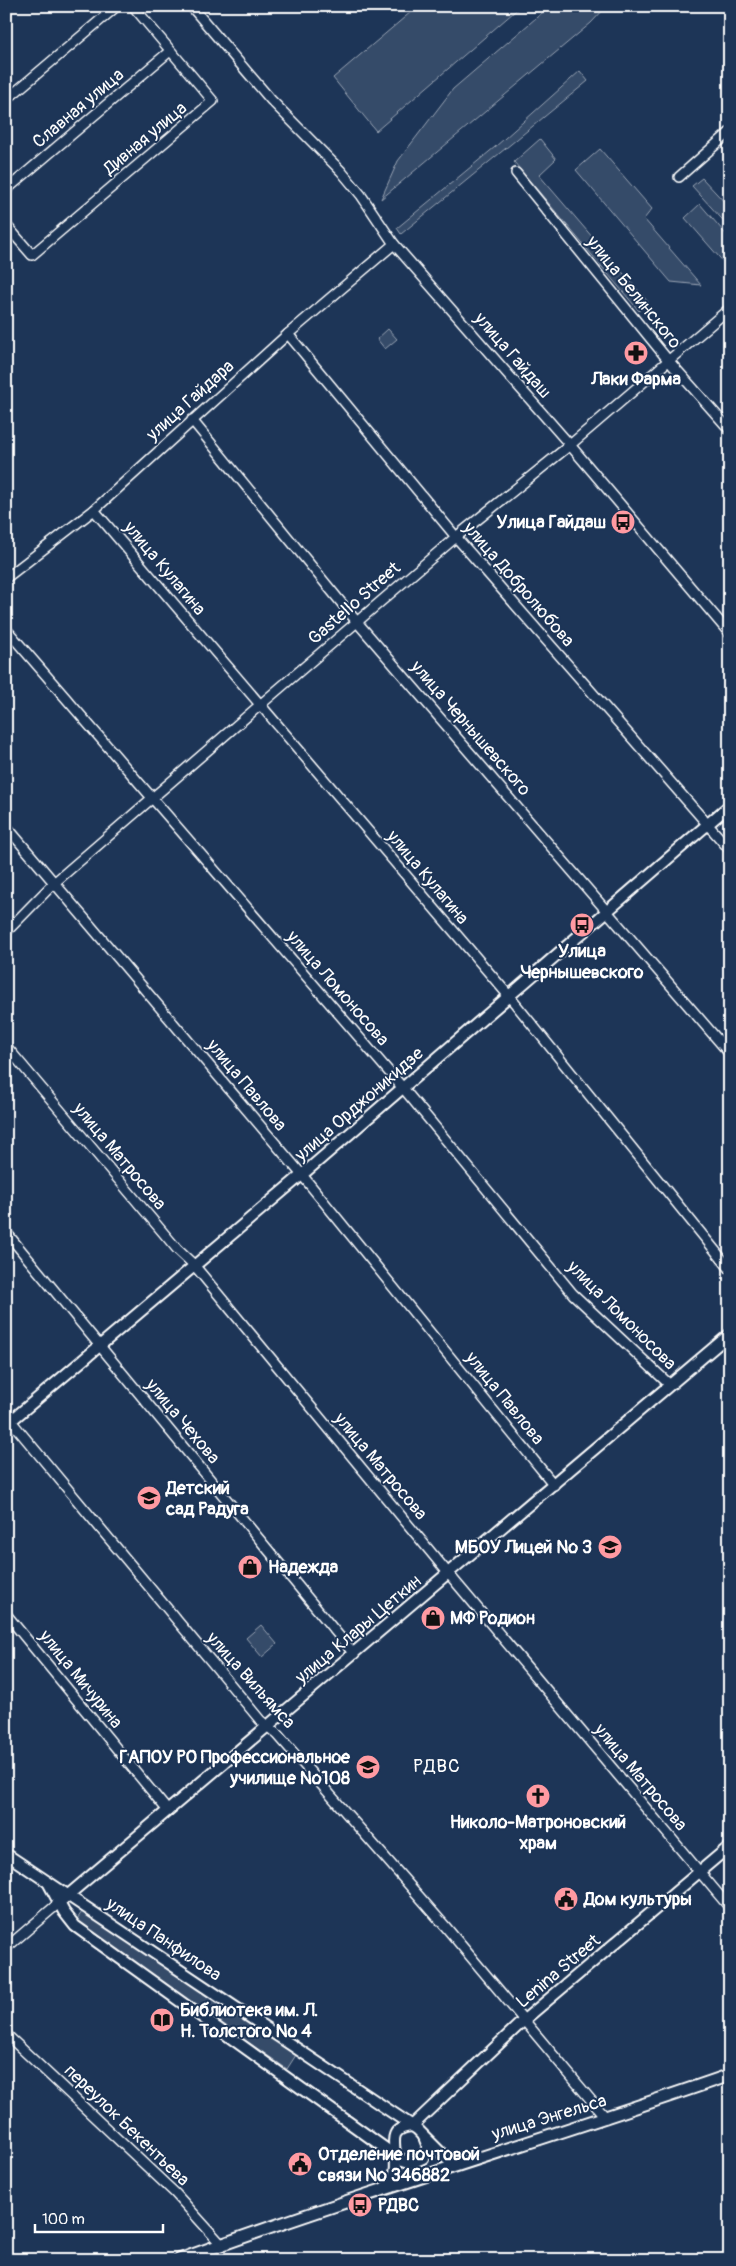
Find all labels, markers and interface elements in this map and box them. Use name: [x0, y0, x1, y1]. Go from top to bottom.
street label: Славная улица: [28, 63, 129, 153]
street label: Дивная улица: [98, 97, 192, 181]
street label: улица Белинского: [580, 230, 686, 354]
street label: улица Гайдаш: [468, 307, 556, 403]
pharmacy icon: Лаки Фарма: [623, 340, 649, 366]
street label: улица Гайдара: [141, 355, 239, 447]
place label: Лаки Фарма: [590, 368, 681, 391]
bus stop icon: Улица Гайдаш: [610, 509, 636, 535]
place label: Улица Гайдаш: [497, 511, 606, 534]
street label: улица Кулагина: [118, 516, 211, 620]
street label: улица Добролюбова: [457, 516, 579, 652]
street label: Gastello Street: [303, 556, 406, 650]
street label: улица Чернышевского: [405, 655, 536, 801]
street label: улица Кулагина: [381, 825, 474, 929]
bus stop icon: Улица Чернышевского: [569, 912, 595, 938]
street label: улица Ломоносова: [281, 925, 394, 1051]
place label: Улица Чернышевского: [520, 940, 644, 984]
street label: улица Павлова: [201, 1034, 292, 1136]
street label: улица Орджоникидзе: [289, 1042, 429, 1167]
street label: улица Матросова: [67, 1097, 171, 1215]
street label: улица Ломоносова: [561, 1255, 681, 1375]
street label: улица Павлова: [459, 1346, 549, 1450]
street label: улица Чехова: [140, 1373, 225, 1469]
street label: улица Матросова: [328, 1407, 432, 1525]
place label: Детский сад Радуга: [165, 1477, 249, 1521]
school or university icon: Детский сад Радуга: [136, 1485, 162, 1511]
school or university icon: МБОУ Лицей № 3: [597, 1534, 623, 1560]
place label: МБОУ Лицей № 3: [455, 1536, 592, 1559]
shop icon: Надежда: [237, 1554, 263, 1580]
place label: Надежда: [268, 1556, 339, 1579]
street label: улица Клары Цеткин: [290, 1570, 426, 1690]
shop icon: МФ Родион: [420, 1605, 446, 1631]
place label: МФ Родион: [450, 1607, 535, 1630]
street label: улица Мичурина: [33, 1625, 127, 1733]
street label: улица Вильямса: [200, 1626, 300, 1734]
street label: улица Матросова: [588, 1718, 692, 1836]
place label: ГАПОУ РО Профессиональное училище №108: [119, 1746, 351, 1790]
school or university icon: ГАПОУ РО Профессиональное училище №108: [355, 1754, 381, 1780]
district label: РДВС: [413, 1754, 461, 1778]
church icon: Николо-Матроновский храм: [525, 1783, 551, 1809]
place label: Николо-Матроновский храм: [450, 1811, 626, 1855]
public building icon: Дом культуры: [553, 1886, 579, 1912]
place label: Дом культуры: [583, 1888, 692, 1911]
street label: улица Панфилова: [101, 1892, 226, 1986]
street label: Lenina Street: [511, 1929, 606, 2013]
place label: Библиотека им. Л. Н. Толстого № 4: [180, 1999, 318, 2043]
library icon: Библиотека им. Л. Н. Толстого № 4: [149, 2007, 175, 2033]
street label: переулок Бекентьева: [59, 2060, 194, 2191]
street label: улица Энгельса: [488, 2089, 609, 2146]
place label: Отделение почтовой связи № 346882: [317, 2143, 480, 2187]
public building icon: Отделение почтовой связи № 346882: [287, 2151, 313, 2177]
bus stop icon: РДВС: [347, 2192, 373, 2218]
place label: РДВС: [378, 2194, 419, 2217]
scale bar: [35, 2201, 162, 2233]
text: 100 m: [42, 2210, 85, 2229]

